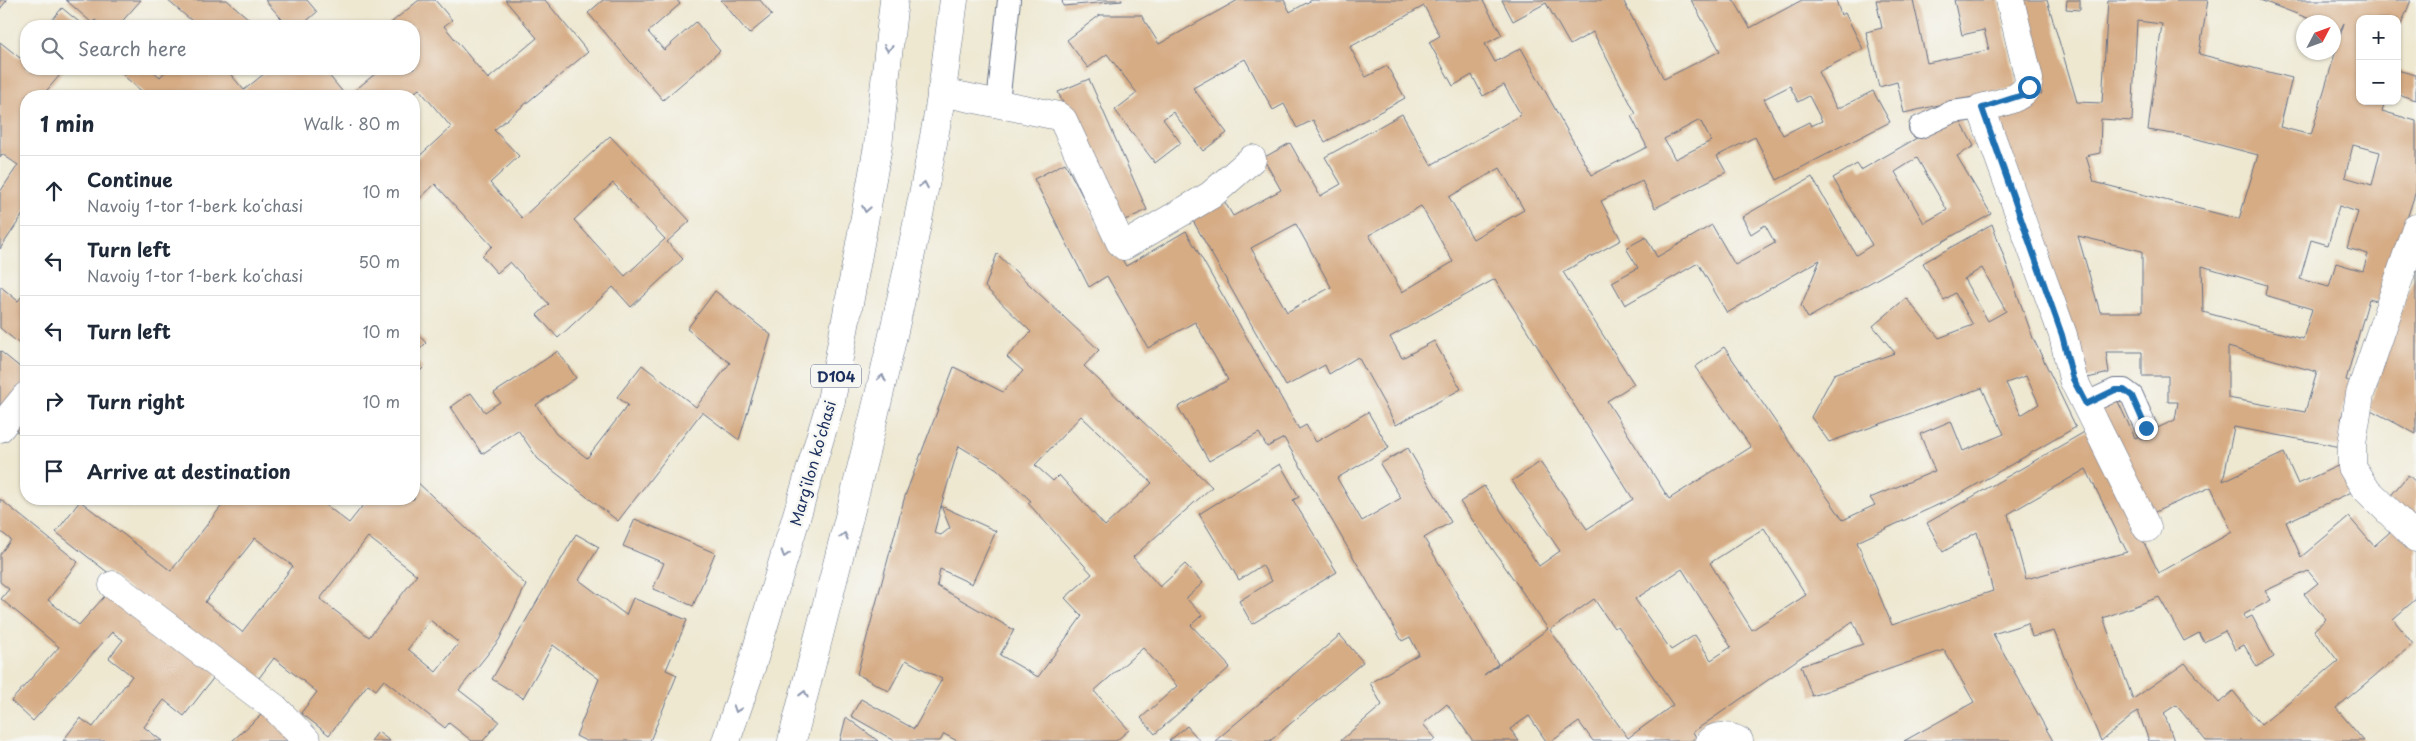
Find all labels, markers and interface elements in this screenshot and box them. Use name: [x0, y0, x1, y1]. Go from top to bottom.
north arrow: [2296, 15, 2341, 60]
map controls: [2356, 15, 2401, 105]
button: +: [2356, 15, 2401, 60]
search box: [20, 20, 420, 75]
icon: search: [38, 34, 66, 62]
text: Search here: [78, 34, 187, 62]
one-way arrow: [883, 45, 894, 53]
button: −: [2356, 60, 2401, 105]
route start: [2018, 76, 2041, 99]
text: 1 min: [40, 107, 94, 139]
text: Walk · 80 m: [303, 111, 400, 135]
text: Continue: [87, 165, 173, 193]
icon: ahead: [40, 177, 68, 205]
text: 10 m: [363, 179, 400, 203]
one-way arrow: [918, 181, 928, 190]
text: Navoiy 1-tor 1-berk koʻchasi: [87, 193, 303, 217]
one-way arrow: [862, 205, 872, 214]
text: Turn left: [87, 235, 171, 263]
icon: left: [40, 247, 68, 275]
text: 50 m: [359, 249, 400, 273]
text: Navoiy 1-tor 1-berk koʻchasi: [87, 263, 303, 287]
icon: left: [40, 317, 68, 345]
text: Turn left: [87, 317, 171, 345]
text: 10 m: [363, 319, 400, 343]
road number: D104: [811, 364, 861, 388]
one-way arrow: [876, 374, 887, 383]
icon: right: [40, 387, 68, 415]
text: Turn right: [87, 387, 185, 415]
text: 10 m: [363, 389, 400, 413]
street label: Margʻilon koʻchasi: [783, 398, 841, 528]
route end: [2135, 417, 2158, 440]
icon: arrive: [40, 457, 68, 485]
text: Arrive at destination: [87, 457, 291, 485]
one-way arrow: [838, 532, 849, 541]
one-way arrow: [781, 550, 791, 558]
one-way arrow: [798, 689, 809, 698]
one-way arrow: [732, 705, 742, 713]

